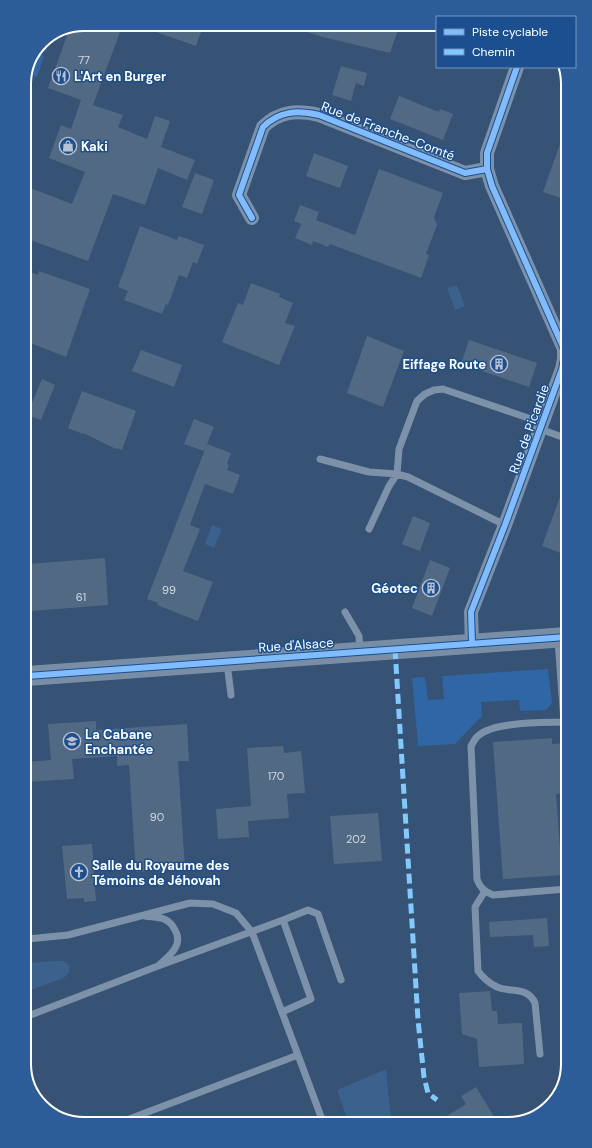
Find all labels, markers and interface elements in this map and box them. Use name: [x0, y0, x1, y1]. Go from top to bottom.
legend: [436, 16, 576, 68]
text: Piste cyclable: [472, 24, 548, 40]
text: Chemin: [472, 44, 515, 60]
house number: 77: [78, 53, 90, 67]
restaurant icon: L'Art en Burger: [51, 66, 71, 86]
place label: L'Art en Burger: [74, 68, 167, 85]
street label: Rue de Franche-Comté: [319, 98, 457, 164]
shop icon: Kaki: [58, 136, 78, 156]
place label: Kaki: [81, 138, 108, 155]
building icon: Eiffage Route: [489, 354, 509, 374]
place label: Eiffage Route: [402, 356, 486, 373]
street label: Rue de Picardie: [505, 382, 553, 476]
building icon: Géotec: [421, 578, 441, 598]
place label: Géotec: [371, 580, 418, 597]
house number: 99: [162, 583, 176, 597]
house number: 61: [76, 590, 86, 604]
street label: Rue d'Alsace: [258, 634, 334, 656]
place label: La Cabane Enchantée: [85, 726, 153, 758]
school or university icon: La Cabane Enchantée: [62, 731, 82, 751]
house number: 170: [268, 769, 284, 783]
house number: 90: [150, 810, 164, 824]
house number: 202: [346, 832, 366, 846]
place label: Salle du Royaume des Témoins de Jéhovah: [92, 857, 229, 889]
church icon: Salle du Royaume des Témoins de Jéhovah: [69, 862, 89, 882]

